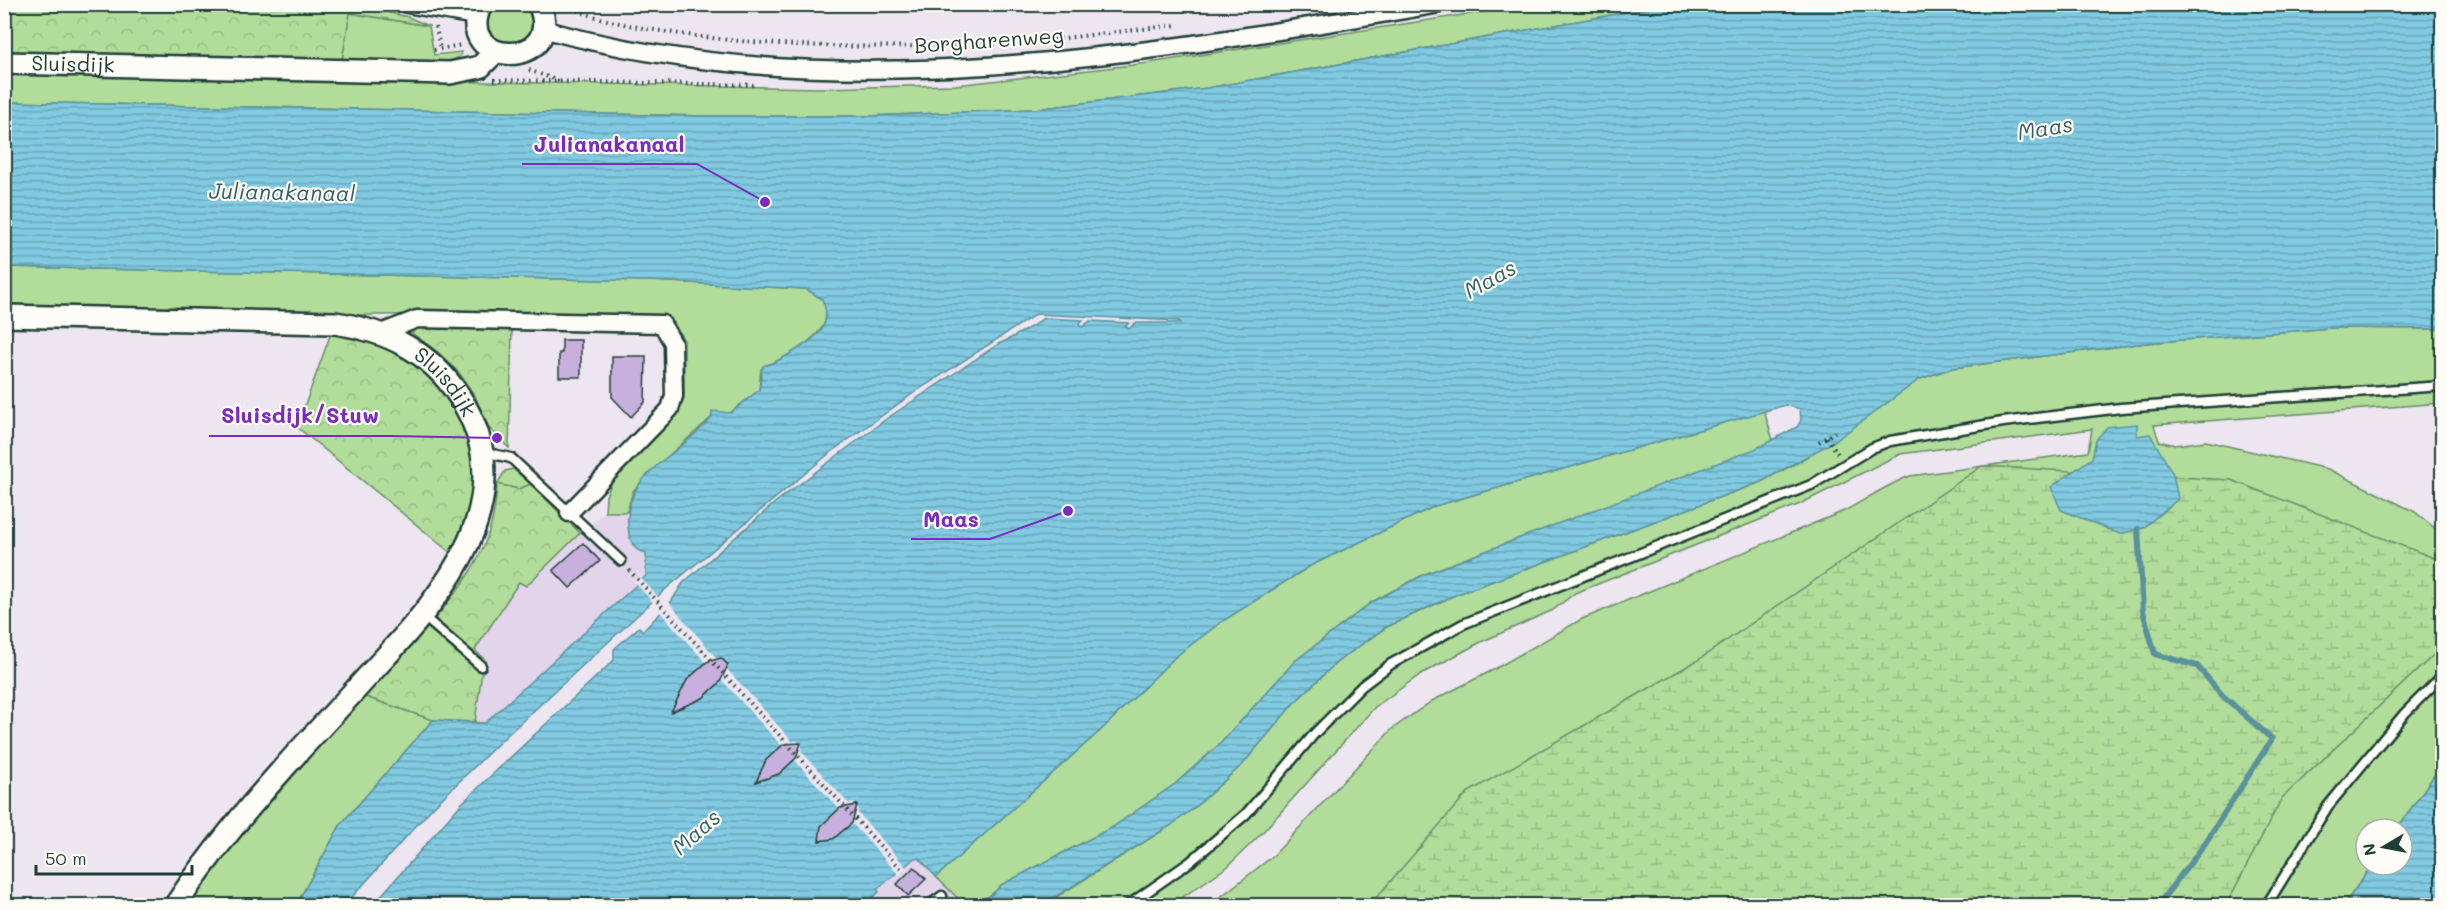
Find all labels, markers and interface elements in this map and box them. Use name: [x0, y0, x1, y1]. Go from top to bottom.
street label: Borgharenweg: [913, 21, 1065, 58]
street label: Sluisdijk: [31, 49, 115, 77]
water label: Maas: [2015, 109, 2075, 146]
callout: Julianakanaal: [522, 124, 697, 164]
text: Julianakanaal: [533, 129, 685, 158]
water label: Julianakanaal: [209, 176, 356, 207]
water label: Maas: [1458, 252, 1521, 305]
street label: Sluisdijk: [409, 340, 483, 421]
callout: Sluisdijk/Stuw: [209, 396, 391, 436]
text: Sluisdijk/Stuw: [221, 400, 379, 429]
callout: Maas: [911, 499, 990, 539]
text: Maas: [923, 504, 979, 533]
water label: Maas: [665, 802, 726, 861]
north arrow: [2354, 817, 2414, 877]
scale bar: [36, 838, 192, 876]
text: N: [2357, 842, 2380, 858]
text: 50 m: [45, 846, 87, 870]

